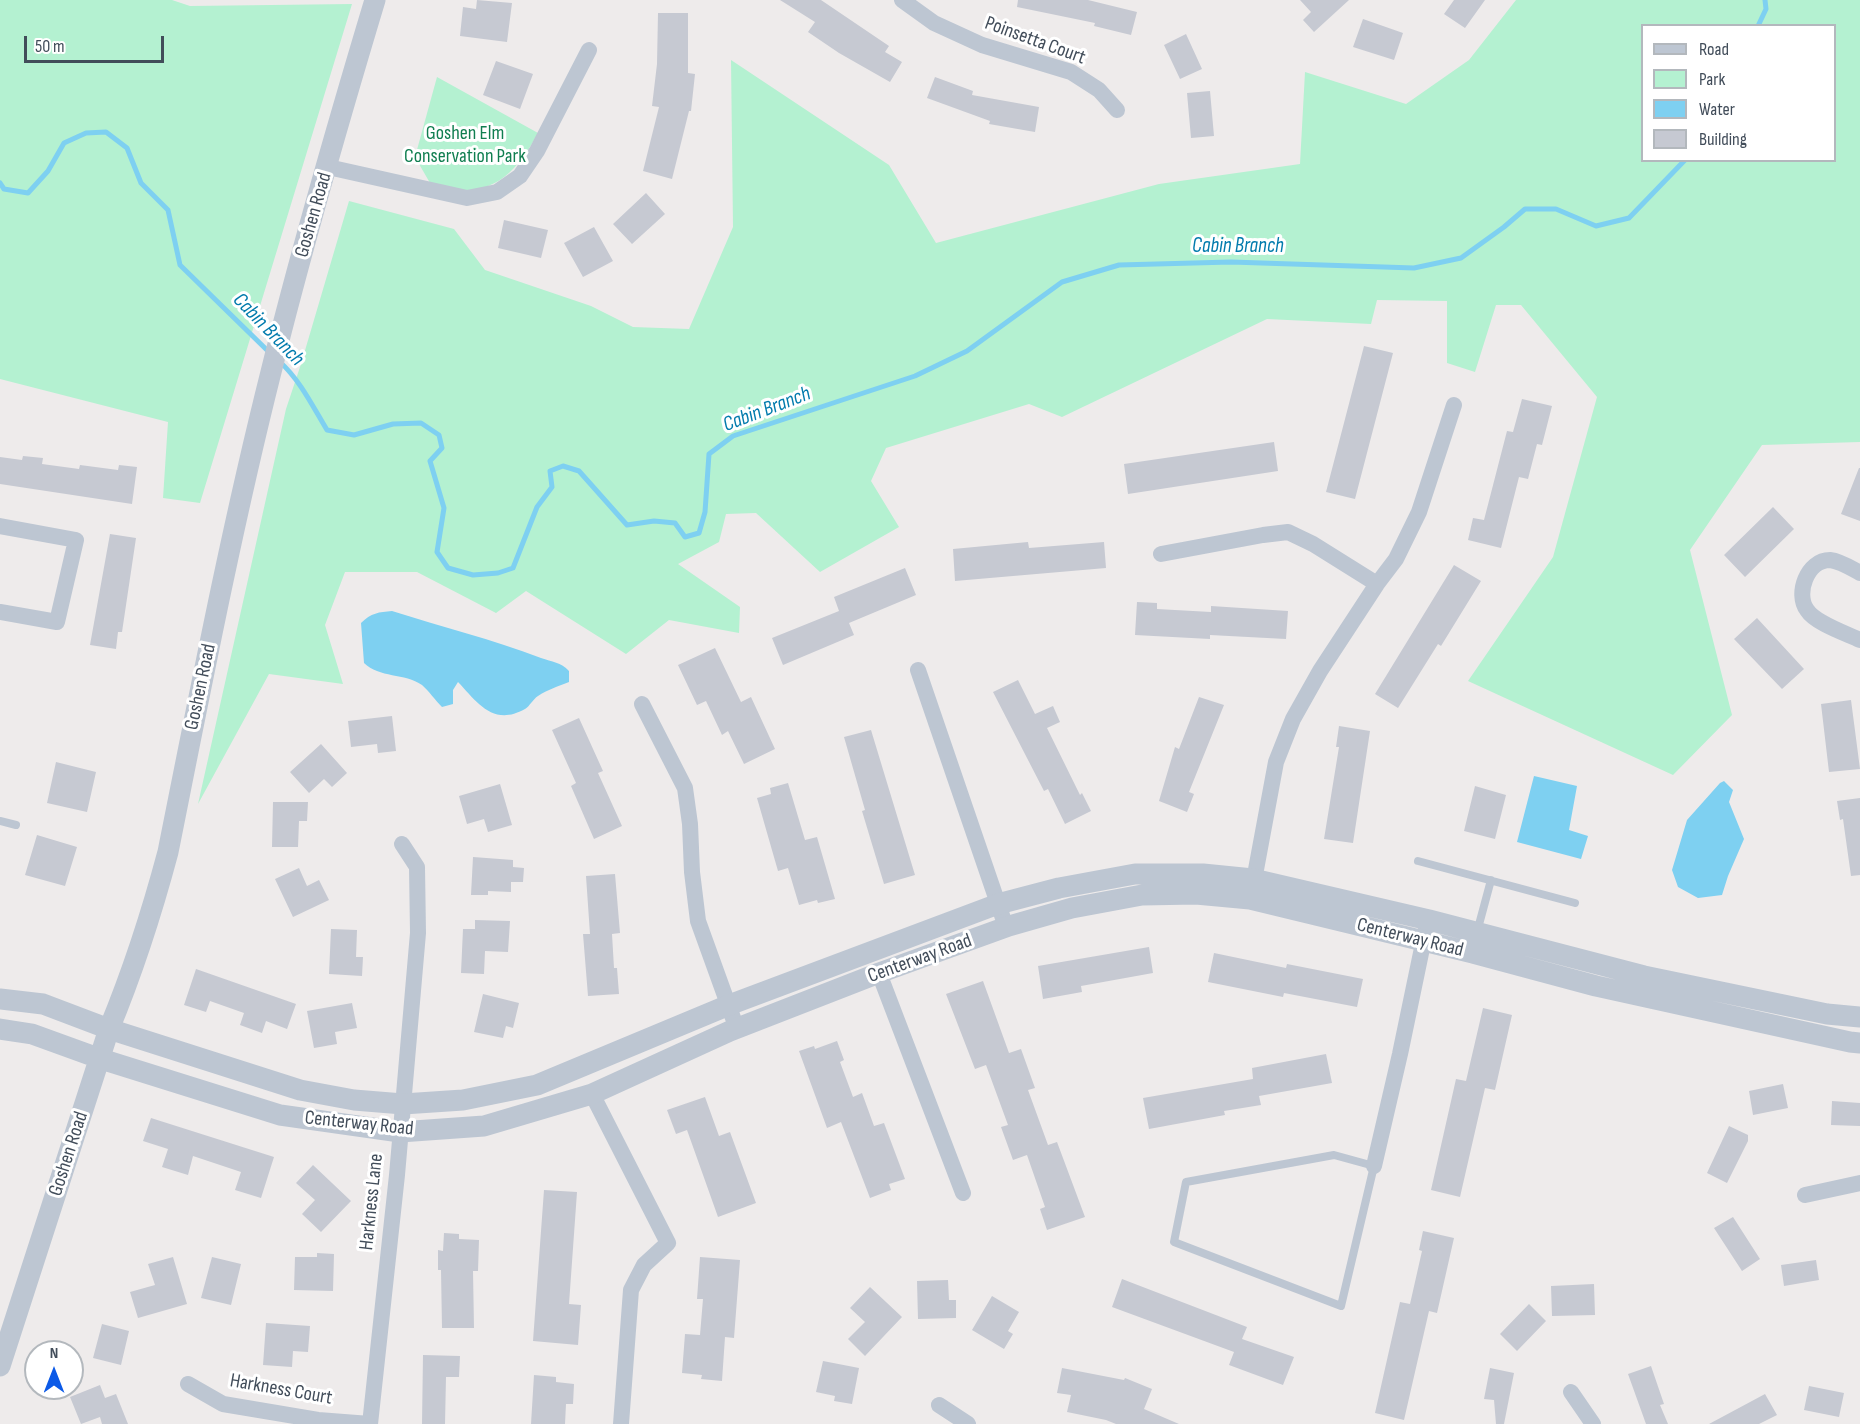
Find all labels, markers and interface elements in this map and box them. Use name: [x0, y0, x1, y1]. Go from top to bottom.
street label: Poinsetta Court: [981, 12, 1089, 70]
scale bar: [27, 24, 166, 62]
legend: [1641, 24, 1836, 162]
text: 50 m: [35, 36, 65, 57]
text: Road: [1699, 39, 1729, 60]
text: Park: [1699, 69, 1725, 90]
text: Water: [1699, 99, 1735, 120]
park label: Goshen Elm Conservation Park: [404, 122, 526, 169]
text: Building: [1699, 129, 1747, 150]
street label: Goshen Road: [290, 170, 338, 260]
water label: Cabin Branch: [1192, 234, 1284, 260]
water label: Cabin Branch: [227, 288, 309, 372]
water label: Cabin Branch: [720, 382, 814, 438]
street label: Goshen Road: [180, 642, 222, 732]
street label: Centerway Road: [1354, 913, 1466, 963]
street label: Centerway Road: [865, 929, 975, 989]
street label: Centerway Road: [304, 1106, 414, 1142]
street label: Goshen Road: [44, 1109, 94, 1199]
street label: Harkness Lane: [355, 1153, 389, 1251]
north arrow: [24, 1340, 84, 1400]
text: N: [50, 1344, 58, 1363]
street label: Harkness Court: [228, 1369, 334, 1411]

